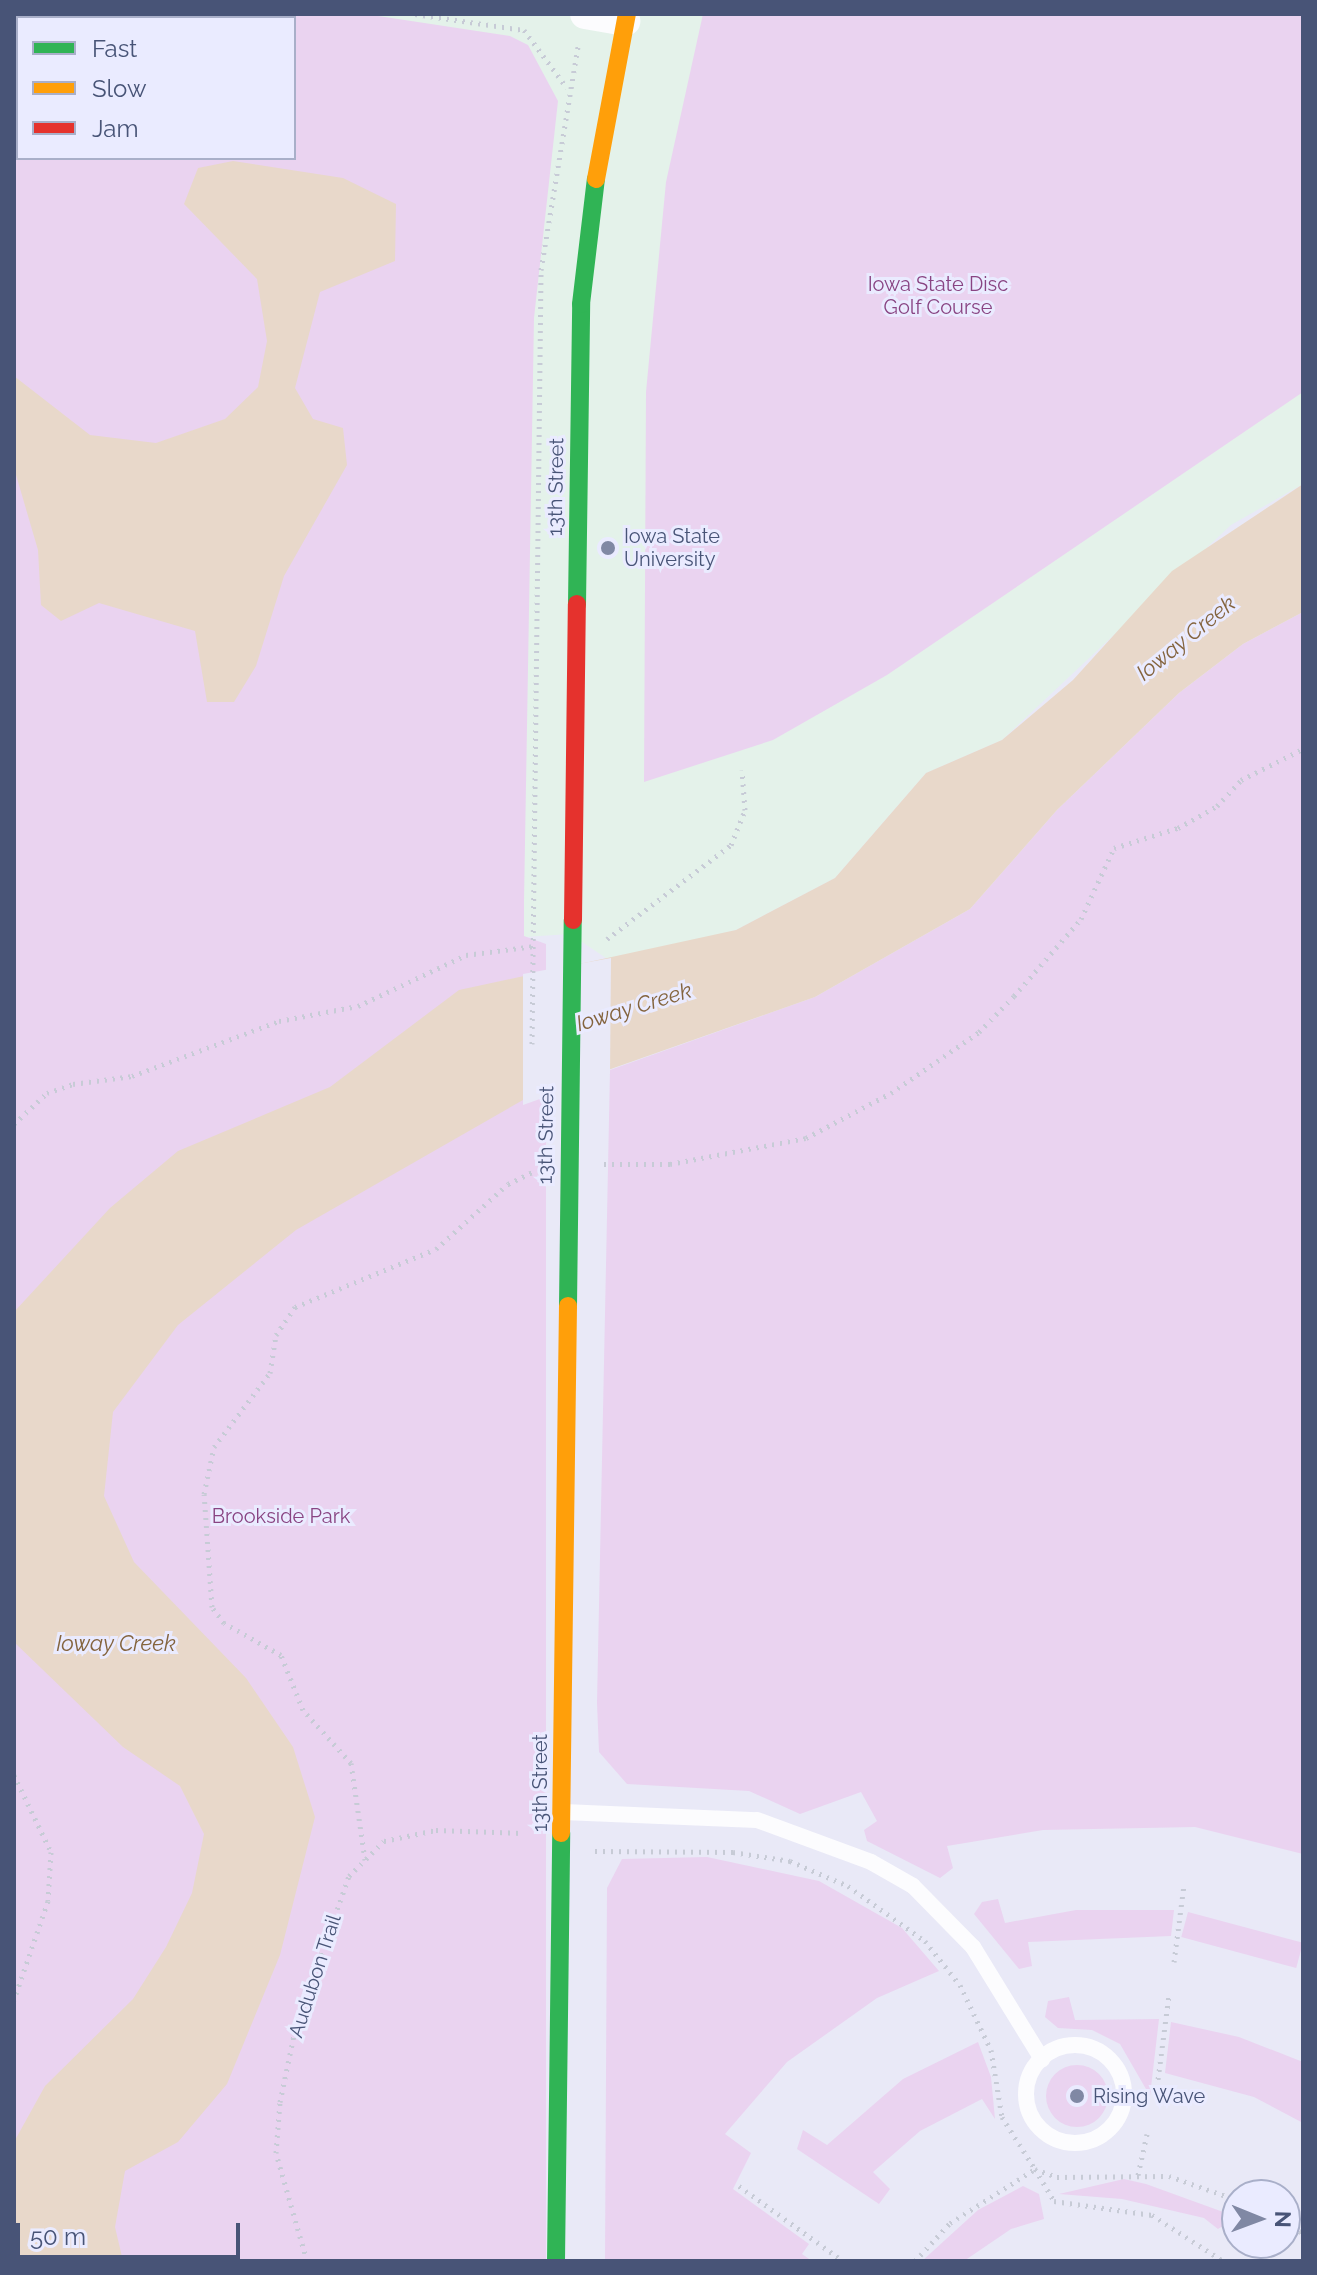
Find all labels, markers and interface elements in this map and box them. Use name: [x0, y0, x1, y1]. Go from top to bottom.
legend: [16, 16, 296, 160]
text: Fast: [92, 34, 137, 63]
text: Slow: [92, 74, 146, 103]
text: Jam: [92, 114, 138, 143]
park label: Iowa State Disc Golf Course: [868, 272, 1008, 319]
street label: 13th Street: [543, 438, 569, 536]
place label: Iowa State University: [624, 524, 720, 571]
marker: Iowa State University: [599, 539, 617, 557]
water label: Ioway Creek: [1131, 590, 1241, 686]
water label: Ioway Creek: [573, 977, 695, 1037]
street label: 13th Street: [533, 1086, 559, 1184]
park label: Brookside Park: [212, 1504, 350, 1528]
water label: Ioway Creek: [56, 1631, 176, 1657]
street label: 13th Street: [528, 1734, 552, 1832]
street label: Audubon Trail: [284, 1911, 346, 2041]
place label: Rising Wave: [1093, 2084, 1206, 2108]
marker: Rising Wave: [1068, 2087, 1086, 2105]
north arrow: [1221, 2179, 1301, 2259]
scale bar: [20, 2207, 244, 2257]
text: N: [1270, 2211, 1296, 2228]
text: 50 m: [30, 2222, 86, 2251]

